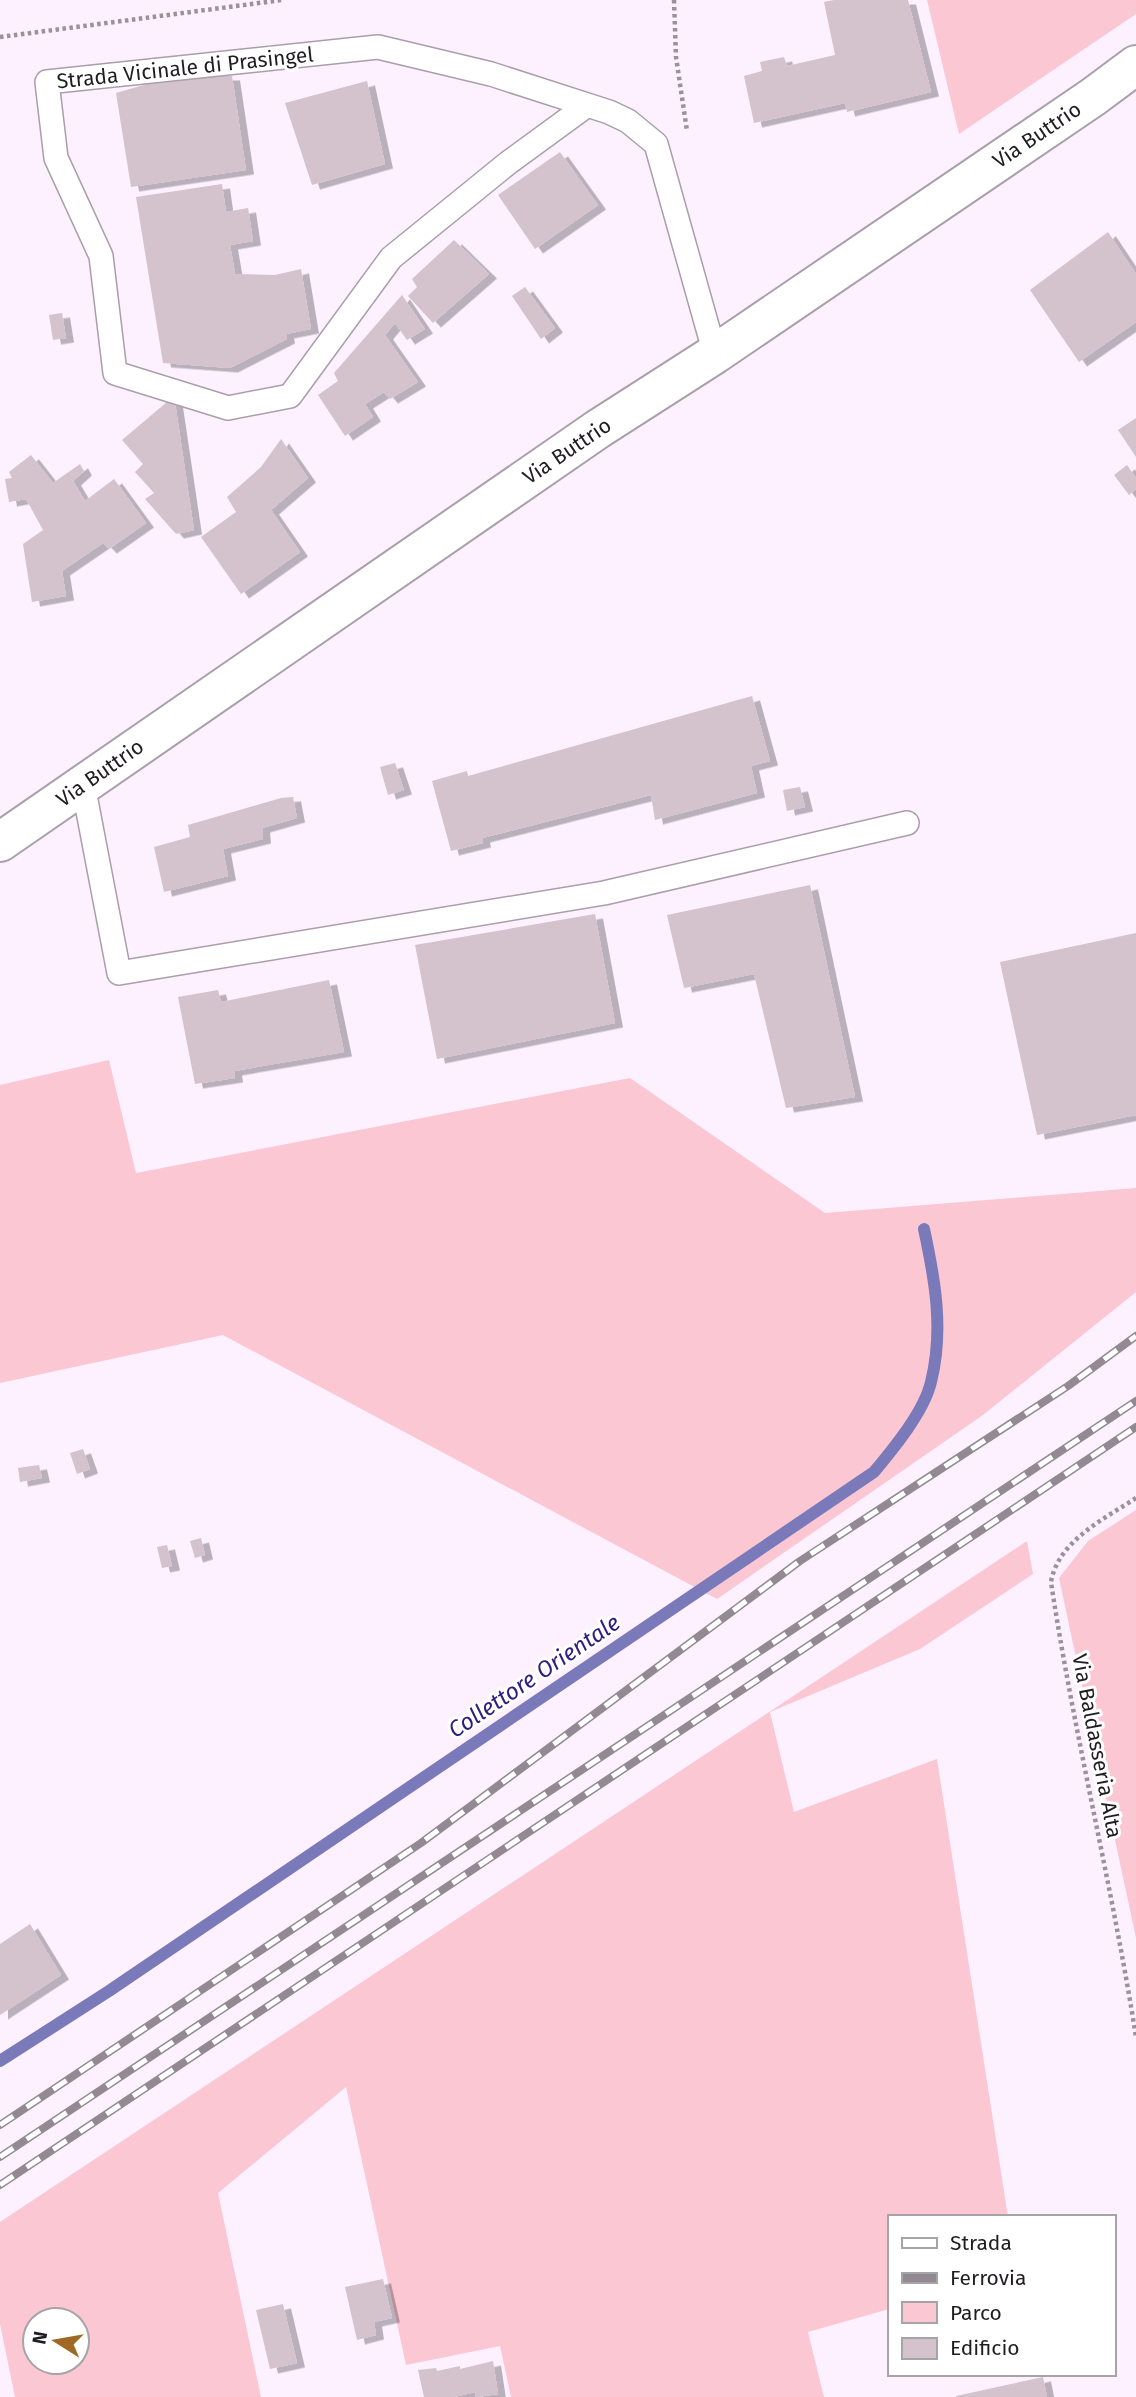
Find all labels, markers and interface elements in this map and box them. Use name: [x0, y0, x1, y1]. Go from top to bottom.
street label: Strada Vicinale di Prasingel: [55, 42, 315, 94]
street label: Via Buttrio: [988, 96, 1086, 174]
street label: Via Buttrio: [518, 412, 616, 490]
street label: Via Buttrio: [51, 733, 149, 813]
water label: Collettore Orientale: [443, 1608, 625, 1744]
street label: Via Baldasseria Alta: [1066, 1652, 1128, 1840]
legend: [888, 2215, 1115, 2376]
text: Strada: [950, 2230, 1012, 2256]
text: Ferrovia: [950, 2265, 1026, 2291]
text: Parco: [950, 2300, 1002, 2326]
north arrow: [21, 2306, 91, 2376]
text: N: [27, 2329, 52, 2346]
text: Edificio: [950, 2335, 1020, 2361]

